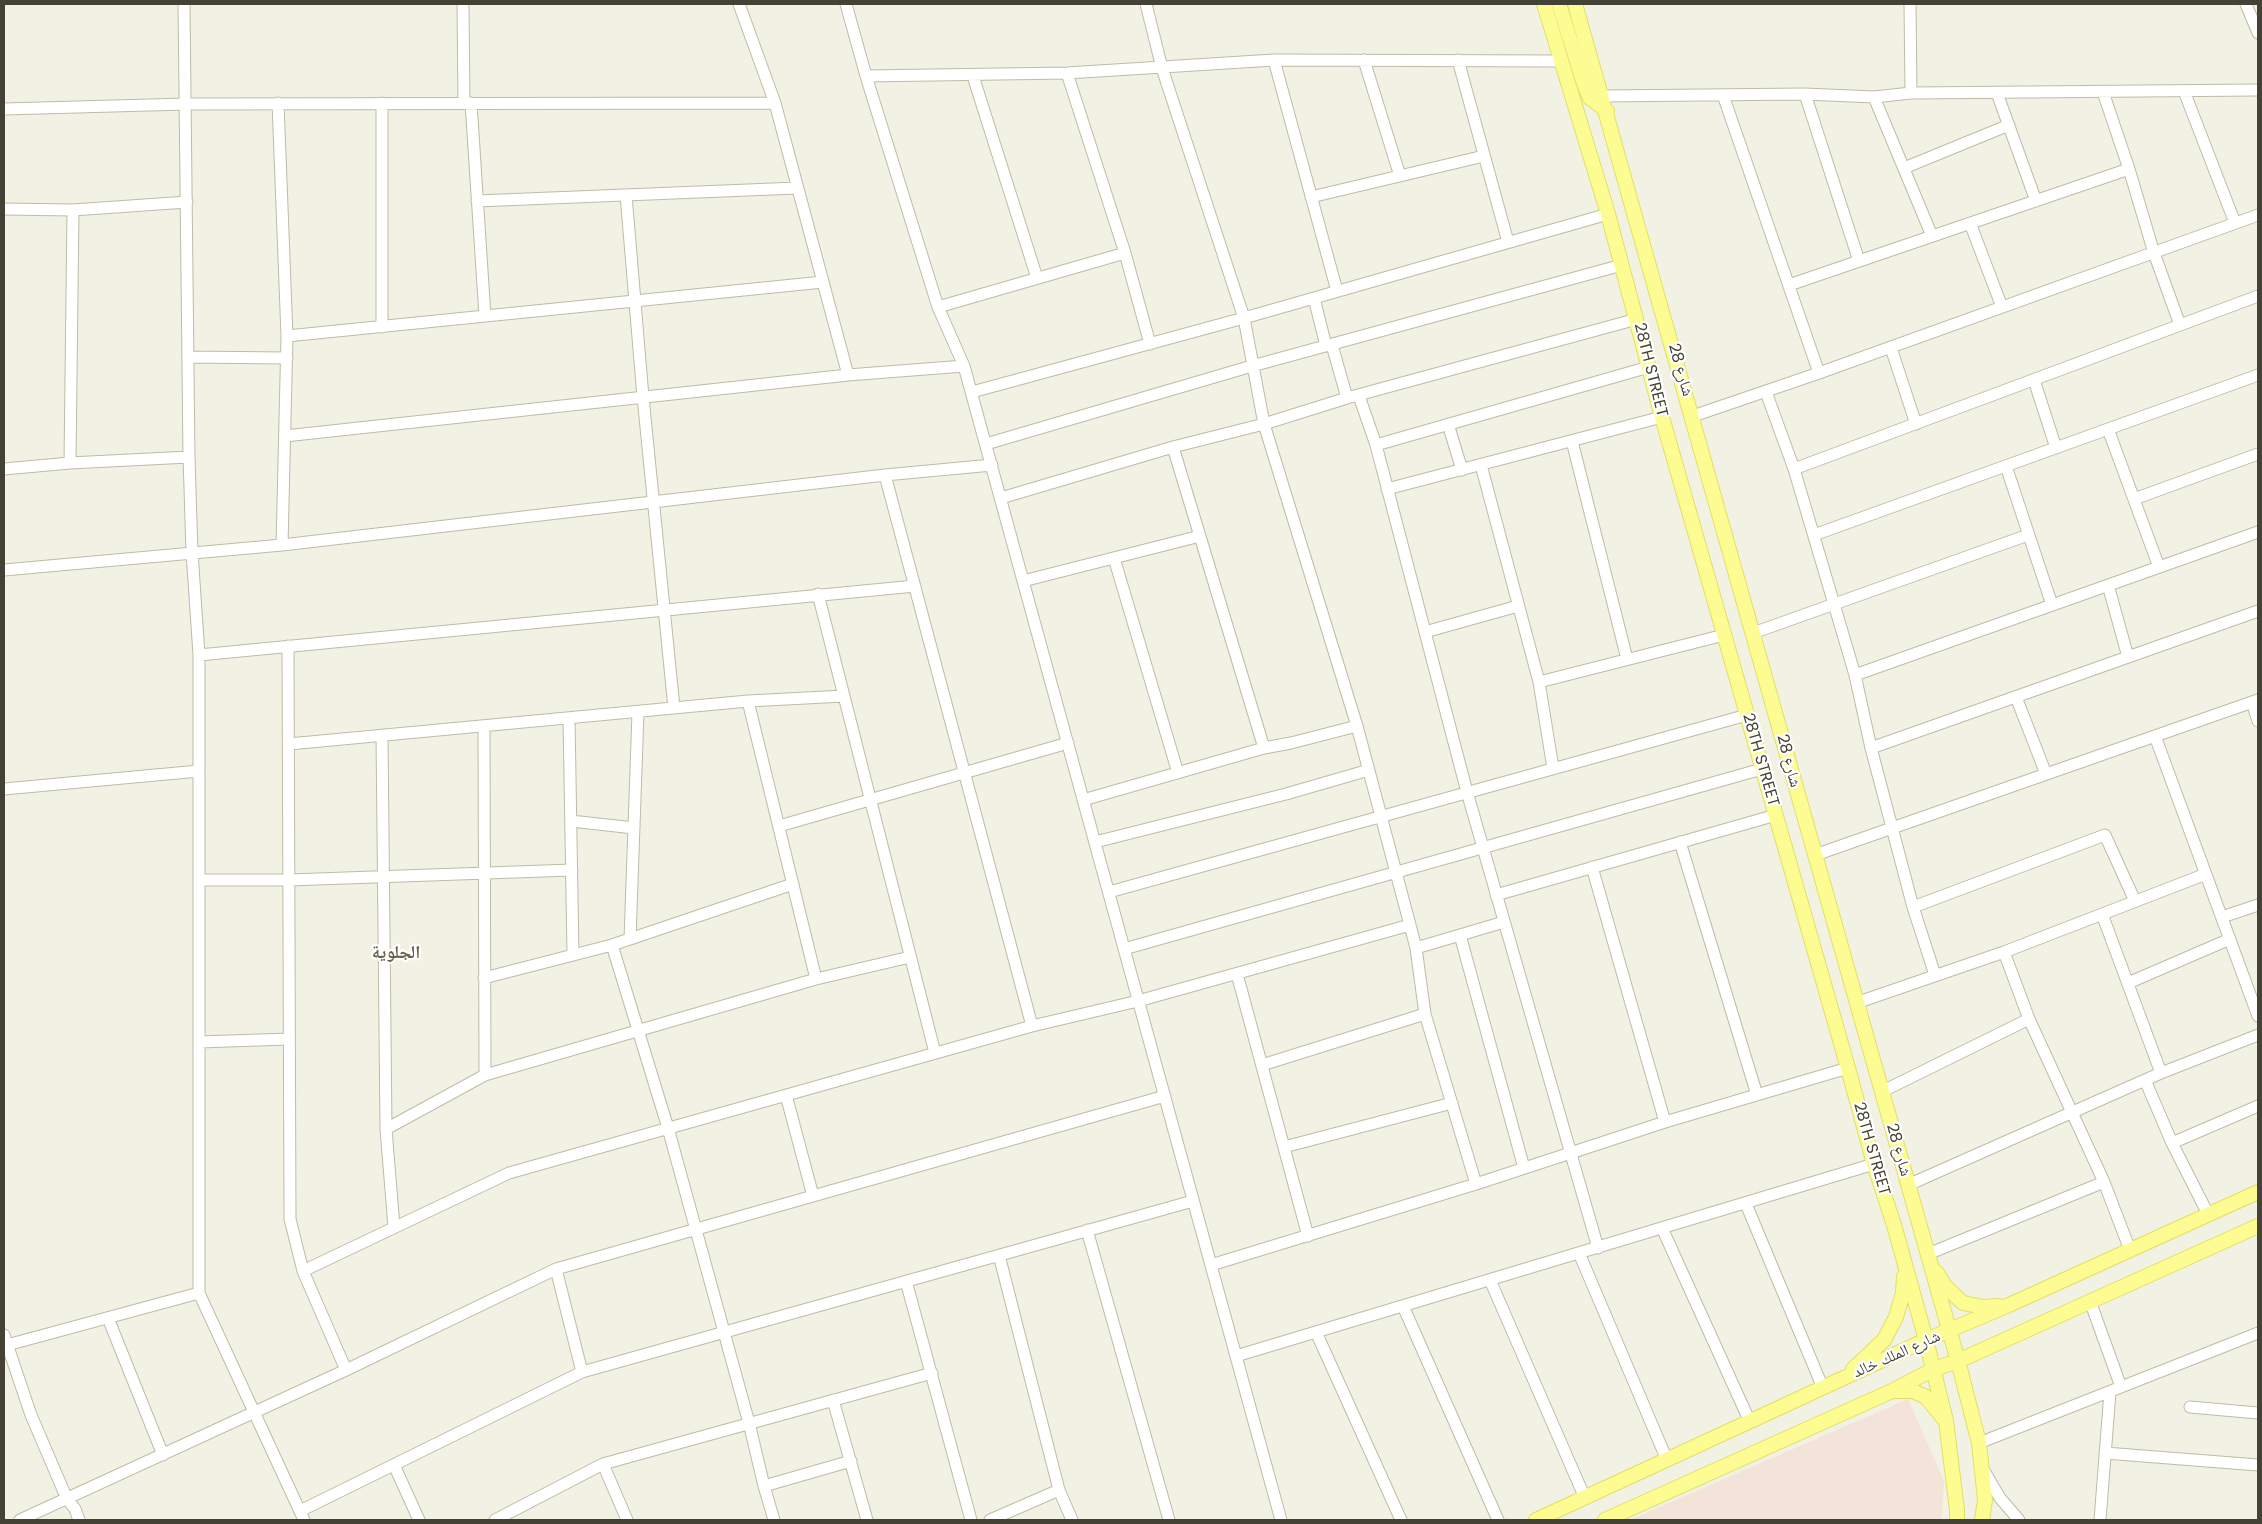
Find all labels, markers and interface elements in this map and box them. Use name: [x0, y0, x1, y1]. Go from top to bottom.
street label: 28TH STREET: [1629, 321, 1671, 419]
street label: شارع 28: [1663, 341, 1697, 399]
street label: 28TH STREET: [1738, 711, 1782, 809]
street label: شارع 28: [1772, 732, 1804, 790]
district label: الجلوية: [372, 942, 420, 964]
street label: 28TH STREET: [1849, 1100, 1893, 1198]
street label: شارع 28: [1881, 1121, 1915, 1179]
street label: شارع الملك خالد: [1850, 1327, 1944, 1383]

